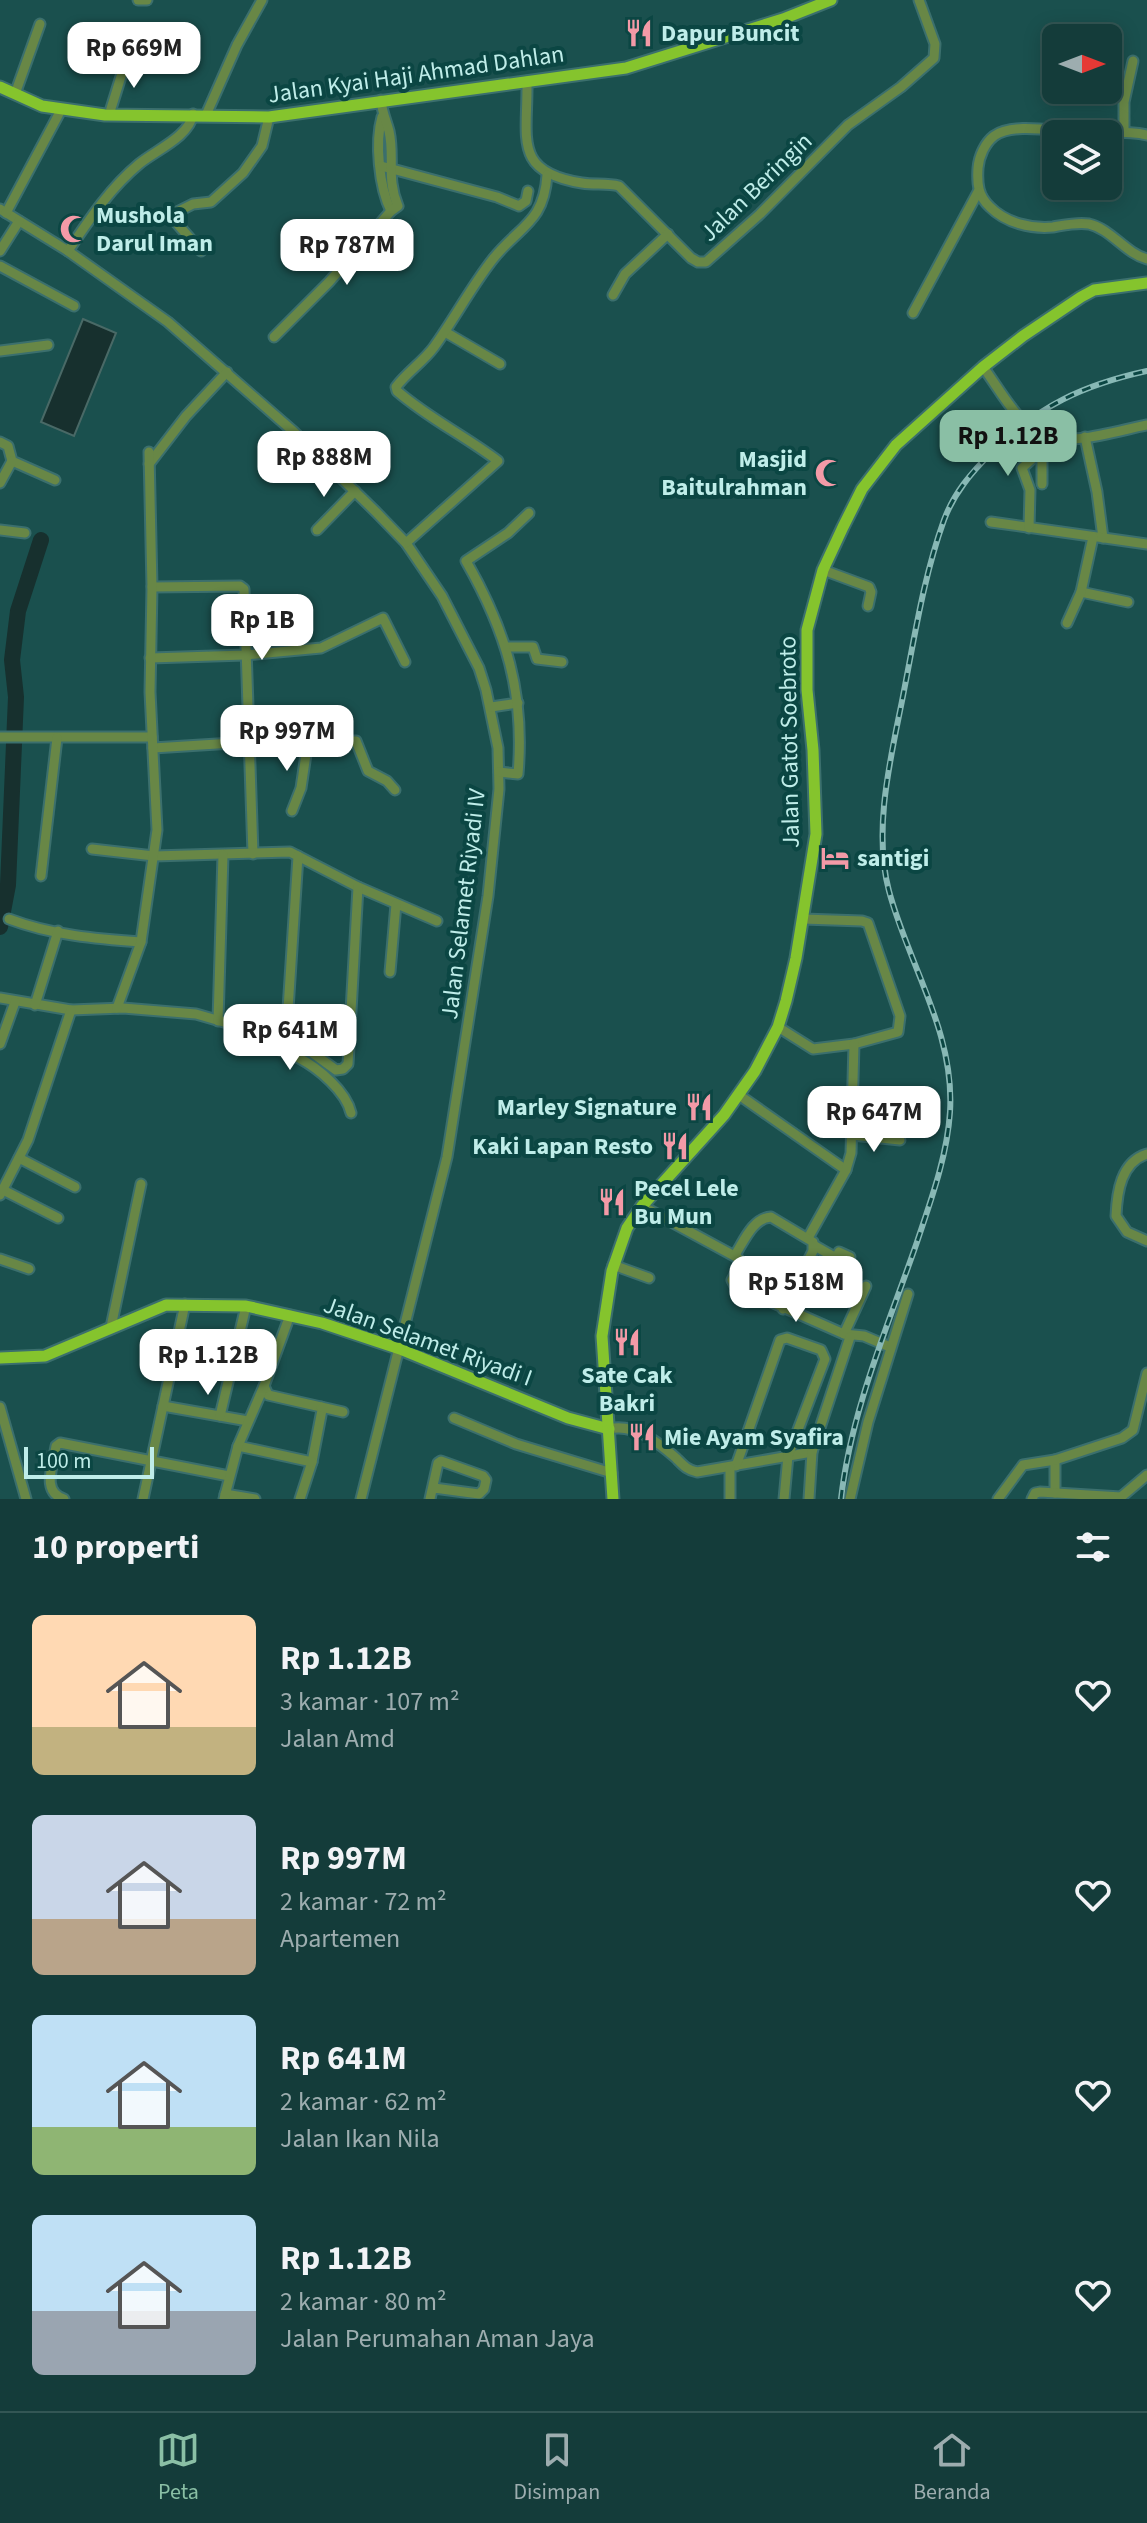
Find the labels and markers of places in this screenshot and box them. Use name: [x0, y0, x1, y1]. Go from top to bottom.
place label: Dapur Buncit: [661, 16, 800, 51]
restaurant icon: Dapur Buncit: [624, 18, 654, 48]
pin: Rp 669M: [60, 22, 208, 90]
place label: Mushola Darul Iman: [96, 198, 213, 261]
mosque icon: Mushola Darul Iman: [59, 214, 89, 244]
pin: Rp 787M: [273, 219, 421, 287]
pin: Rp 1.12B: [925, 410, 1091, 478]
pin: Rp 888M: [250, 431, 398, 499]
place label: Masjid Baitulrahman: [661, 442, 807, 505]
mosque icon: Masjid Baitulrahman: [814, 458, 844, 488]
pin: Rp 1B: [206, 594, 318, 662]
pin: Rp 997M: [213, 705, 361, 773]
place label: santigi: [857, 841, 929, 876]
hotel icon: santigi: [820, 843, 850, 873]
pin: Rp 641M: [216, 1004, 364, 1072]
pin: Rp 647M: [800, 1086, 948, 1154]
place label: Marley Signature: [497, 1090, 677, 1125]
restaurant icon: Marley Signature: [684, 1092, 714, 1122]
place label: Kaki Lapan Resto: [472, 1129, 653, 1164]
restaurant icon: Kaki Lapan Resto: [660, 1131, 690, 1161]
place label: Pecel Lele Bu Mun: [634, 1171, 739, 1234]
restaurant icon: Pecel Lele Bu Mun: [597, 1187, 627, 1217]
pin: Rp 518M: [722, 1256, 870, 1324]
restaurant icon: Sate Cak Bakri: [612, 1327, 642, 1357]
pin: Rp 1.12B: [125, 1329, 291, 1397]
place label: Sate Cak Bakri: [581, 1358, 674, 1421]
place label: Mie Ayam Syafira: [664, 1420, 844, 1455]
restaurant icon: Mie Ayam Syafira: [627, 1422, 657, 1452]

